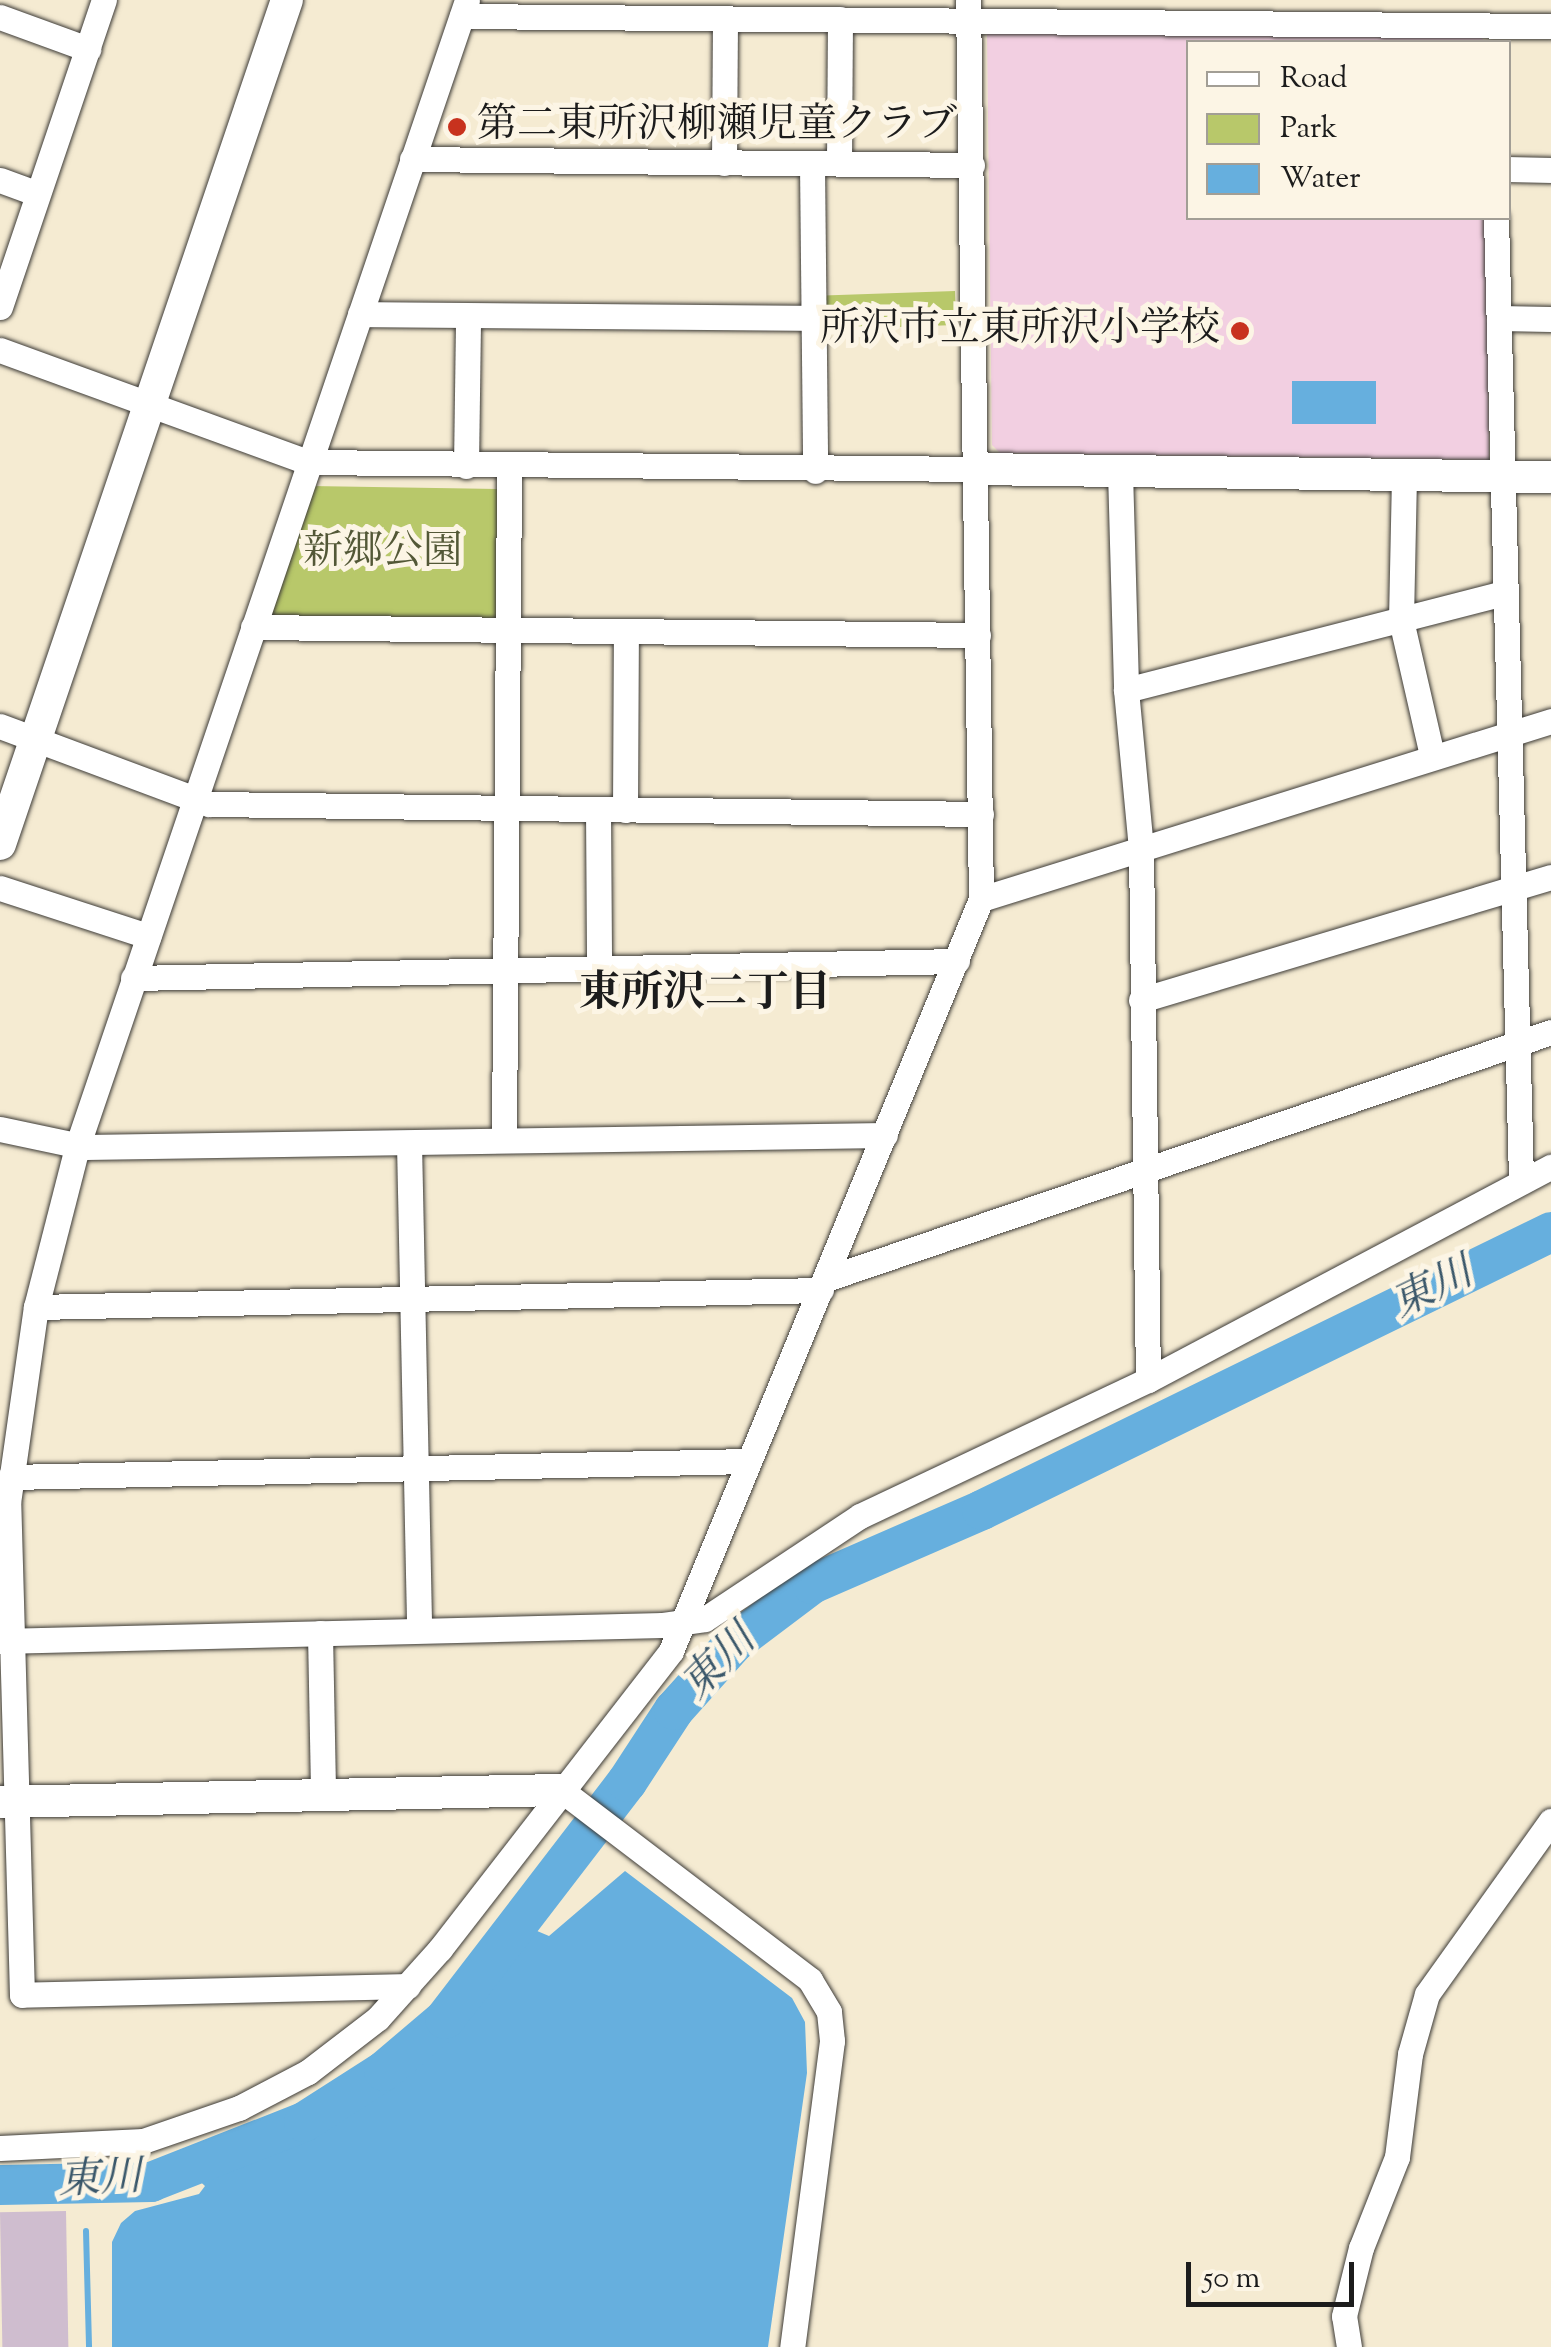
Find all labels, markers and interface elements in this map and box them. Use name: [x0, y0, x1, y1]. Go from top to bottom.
legend: [1186, 40, 1511, 220]
text: Road: [1280, 58, 1347, 101]
place label: 第二東所沢柳瀬児童クラブ: [477, 103, 957, 151]
text: Park: [1280, 108, 1337, 151]
marker: 第二東所沢柳瀬児童クラブ: [446, 116, 468, 138]
text: Water: [1280, 158, 1361, 201]
place label: 所沢市立東所沢小学校: [820, 307, 1220, 355]
marker: 所沢市立東所沢小学校: [1229, 320, 1251, 342]
park label: 新郷公園: [303, 530, 463, 578]
district label: 東所沢二丁目: [579, 970, 831, 1020]
water label: 東川: [1384, 1249, 1482, 1331]
water label: 東川: [672, 1616, 768, 1712]
water label: 東川: [57, 2154, 143, 2208]
scale bar: [1191, 2242, 1358, 2304]
text: 50 m: [1203, 2258, 1260, 2301]

